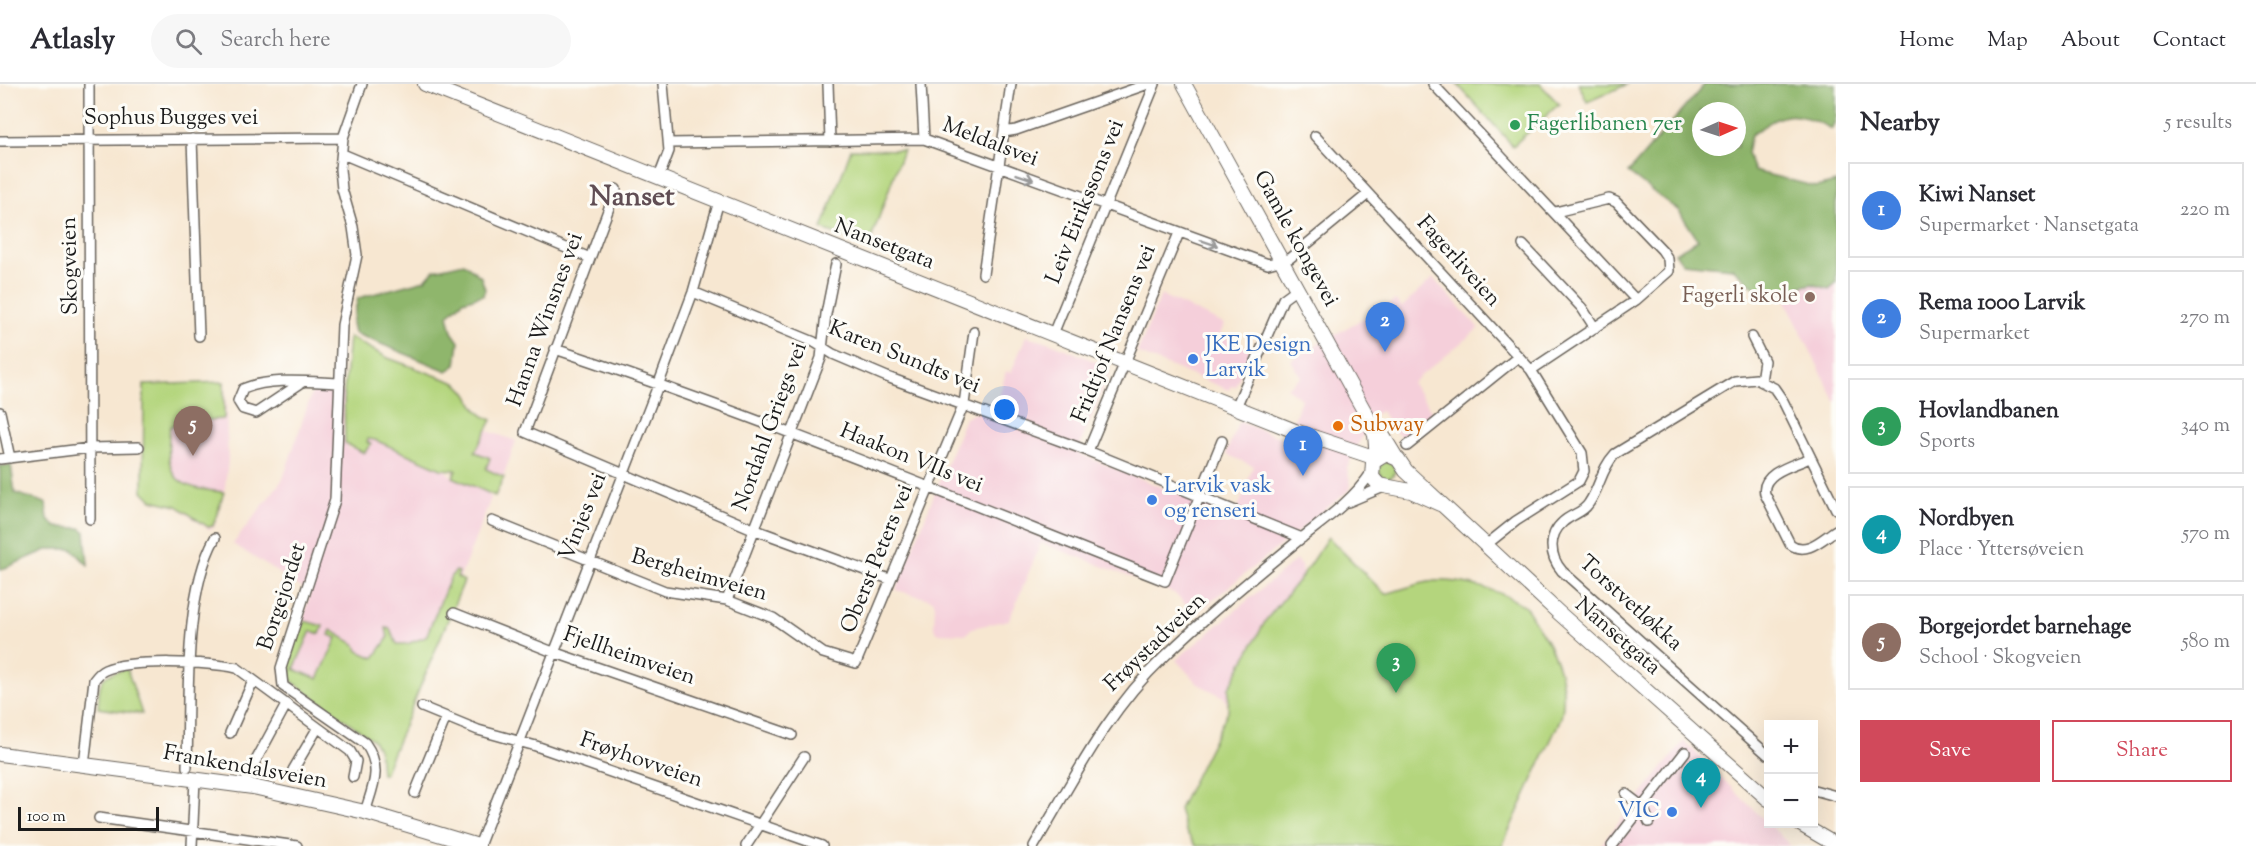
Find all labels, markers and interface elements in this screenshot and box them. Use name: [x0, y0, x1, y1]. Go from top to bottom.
search box: [151, 14, 571, 68]
text: Atlasly: [30, 21, 115, 61]
icon: search: [172, 25, 205, 58]
text: Search here: [220, 25, 331, 57]
text: Home: [1899, 26, 1954, 56]
text: Map: [1987, 26, 2028, 56]
text: About: [2061, 26, 2120, 56]
text: Contact: [2153, 26, 2226, 56]
north arrow: [1692, 102, 1746, 156]
street label: Sophus Bugges vei: [84, 103, 258, 135]
text: Nearby: [1860, 105, 1940, 142]
place label: Fagerlibanen 7er: [1527, 109, 1682, 141]
text: 5 results: [2165, 109, 2232, 138]
street label: Meldalsvei: [937, 110, 1043, 176]
street label: Leiv Eirikssons vei: [1038, 115, 1134, 289]
marker: Fagerlibanen 7er: [1508, 118, 1522, 132]
street label: Gamle kongevei: [1244, 165, 1346, 313]
one-way arrow: [1015, 173, 1034, 184]
district label: Nanset: [589, 178, 675, 218]
text: Kiwi Nanset: [1919, 180, 2035, 212]
text: 1: [1878, 196, 1885, 225]
text: 220 m: [2180, 196, 2230, 225]
street label: Fagerliveien: [1408, 209, 1508, 315]
street label: Nansetgata: [829, 211, 939, 279]
text: Supermarket · Nansetgata: [1919, 212, 2139, 241]
street label: Skogveien: [54, 217, 88, 315]
street label: Hanna Winsnes vei: [500, 228, 592, 412]
one-way arrow: [1199, 239, 1218, 250]
street label: Fridtjof Nansens vei: [1065, 240, 1165, 428]
place label: Fagerli skole: [1682, 281, 1798, 313]
text: Rema 1000 Larvik: [1919, 288, 2085, 320]
marker: Fagerli skole: [1803, 290, 1817, 304]
pin: 2: [1366, 302, 1404, 352]
text: 2: [1877, 304, 1886, 333]
text: 270 m: [2180, 304, 2230, 333]
street label: Karen Sundts vei: [823, 313, 985, 403]
text: Supermarket: [1919, 320, 2030, 349]
place label: JKE Design Larvik: [1204, 330, 1311, 387]
street label: Nordahl Griegs vei: [726, 338, 816, 516]
marker: JKE Design Larvik: [1186, 352, 1200, 366]
your location: [990, 395, 1019, 424]
text: Hovlandbanen: [1919, 396, 2059, 428]
pin: 5: [174, 406, 212, 456]
place label: Subway: [1350, 410, 1424, 442]
text: 3: [1877, 412, 1886, 441]
text: 340 m: [2181, 412, 2230, 441]
street label: Haakon VIIs vei: [835, 416, 987, 502]
marker: Subway: [1331, 419, 1345, 433]
pin: 1: [1284, 426, 1322, 476]
text: Sports: [1919, 428, 1975, 457]
street label: Vinjes vei: [552, 468, 616, 566]
place label: Larvik vask og renseri: [1164, 471, 1272, 528]
street label: Oberst Peters vei: [833, 480, 923, 638]
marker: Larvik vask og renseri: [1145, 493, 1159, 507]
text: Nordbyen: [1919, 504, 2014, 536]
text: 4: [1876, 520, 1887, 549]
text: 570 m: [2182, 520, 2230, 549]
text: Place · Yttersøveien: [1919, 536, 2084, 565]
street label: Borgejordet: [251, 539, 316, 655]
street label: Bergheimveien: [627, 541, 771, 611]
street label: Torstvetløkka: [1571, 548, 1689, 660]
street label: Frøystadveien: [1098, 586, 1214, 700]
street label: Nansetgata: [1567, 590, 1667, 684]
text: Borgejordet barnehage: [1919, 612, 2132, 644]
street label: Fjellheimveien: [559, 619, 699, 695]
text: 5: [1878, 628, 1885, 657]
text: 580 m: [2182, 628, 2230, 657]
pin: 3: [1376, 644, 1416, 693]
text: School · Skogveien: [1919, 644, 2082, 673]
map controls: [1764, 720, 1818, 828]
button: +: [1764, 720, 1818, 774]
button: Save: [1860, 720, 2040, 782]
button: Share: [2052, 720, 2232, 782]
street label: Frøyhovveien: [575, 725, 707, 797]
street label: Frankendalsveien: [161, 738, 329, 798]
pin: 4: [1682, 758, 1720, 808]
button: −: [1764, 774, 1818, 828]
place label: VIC: [1617, 796, 1660, 828]
scale bar: [18, 804, 159, 832]
marker: VIC: [1665, 805, 1679, 819]
text: 100 m: [27, 806, 66, 829]

